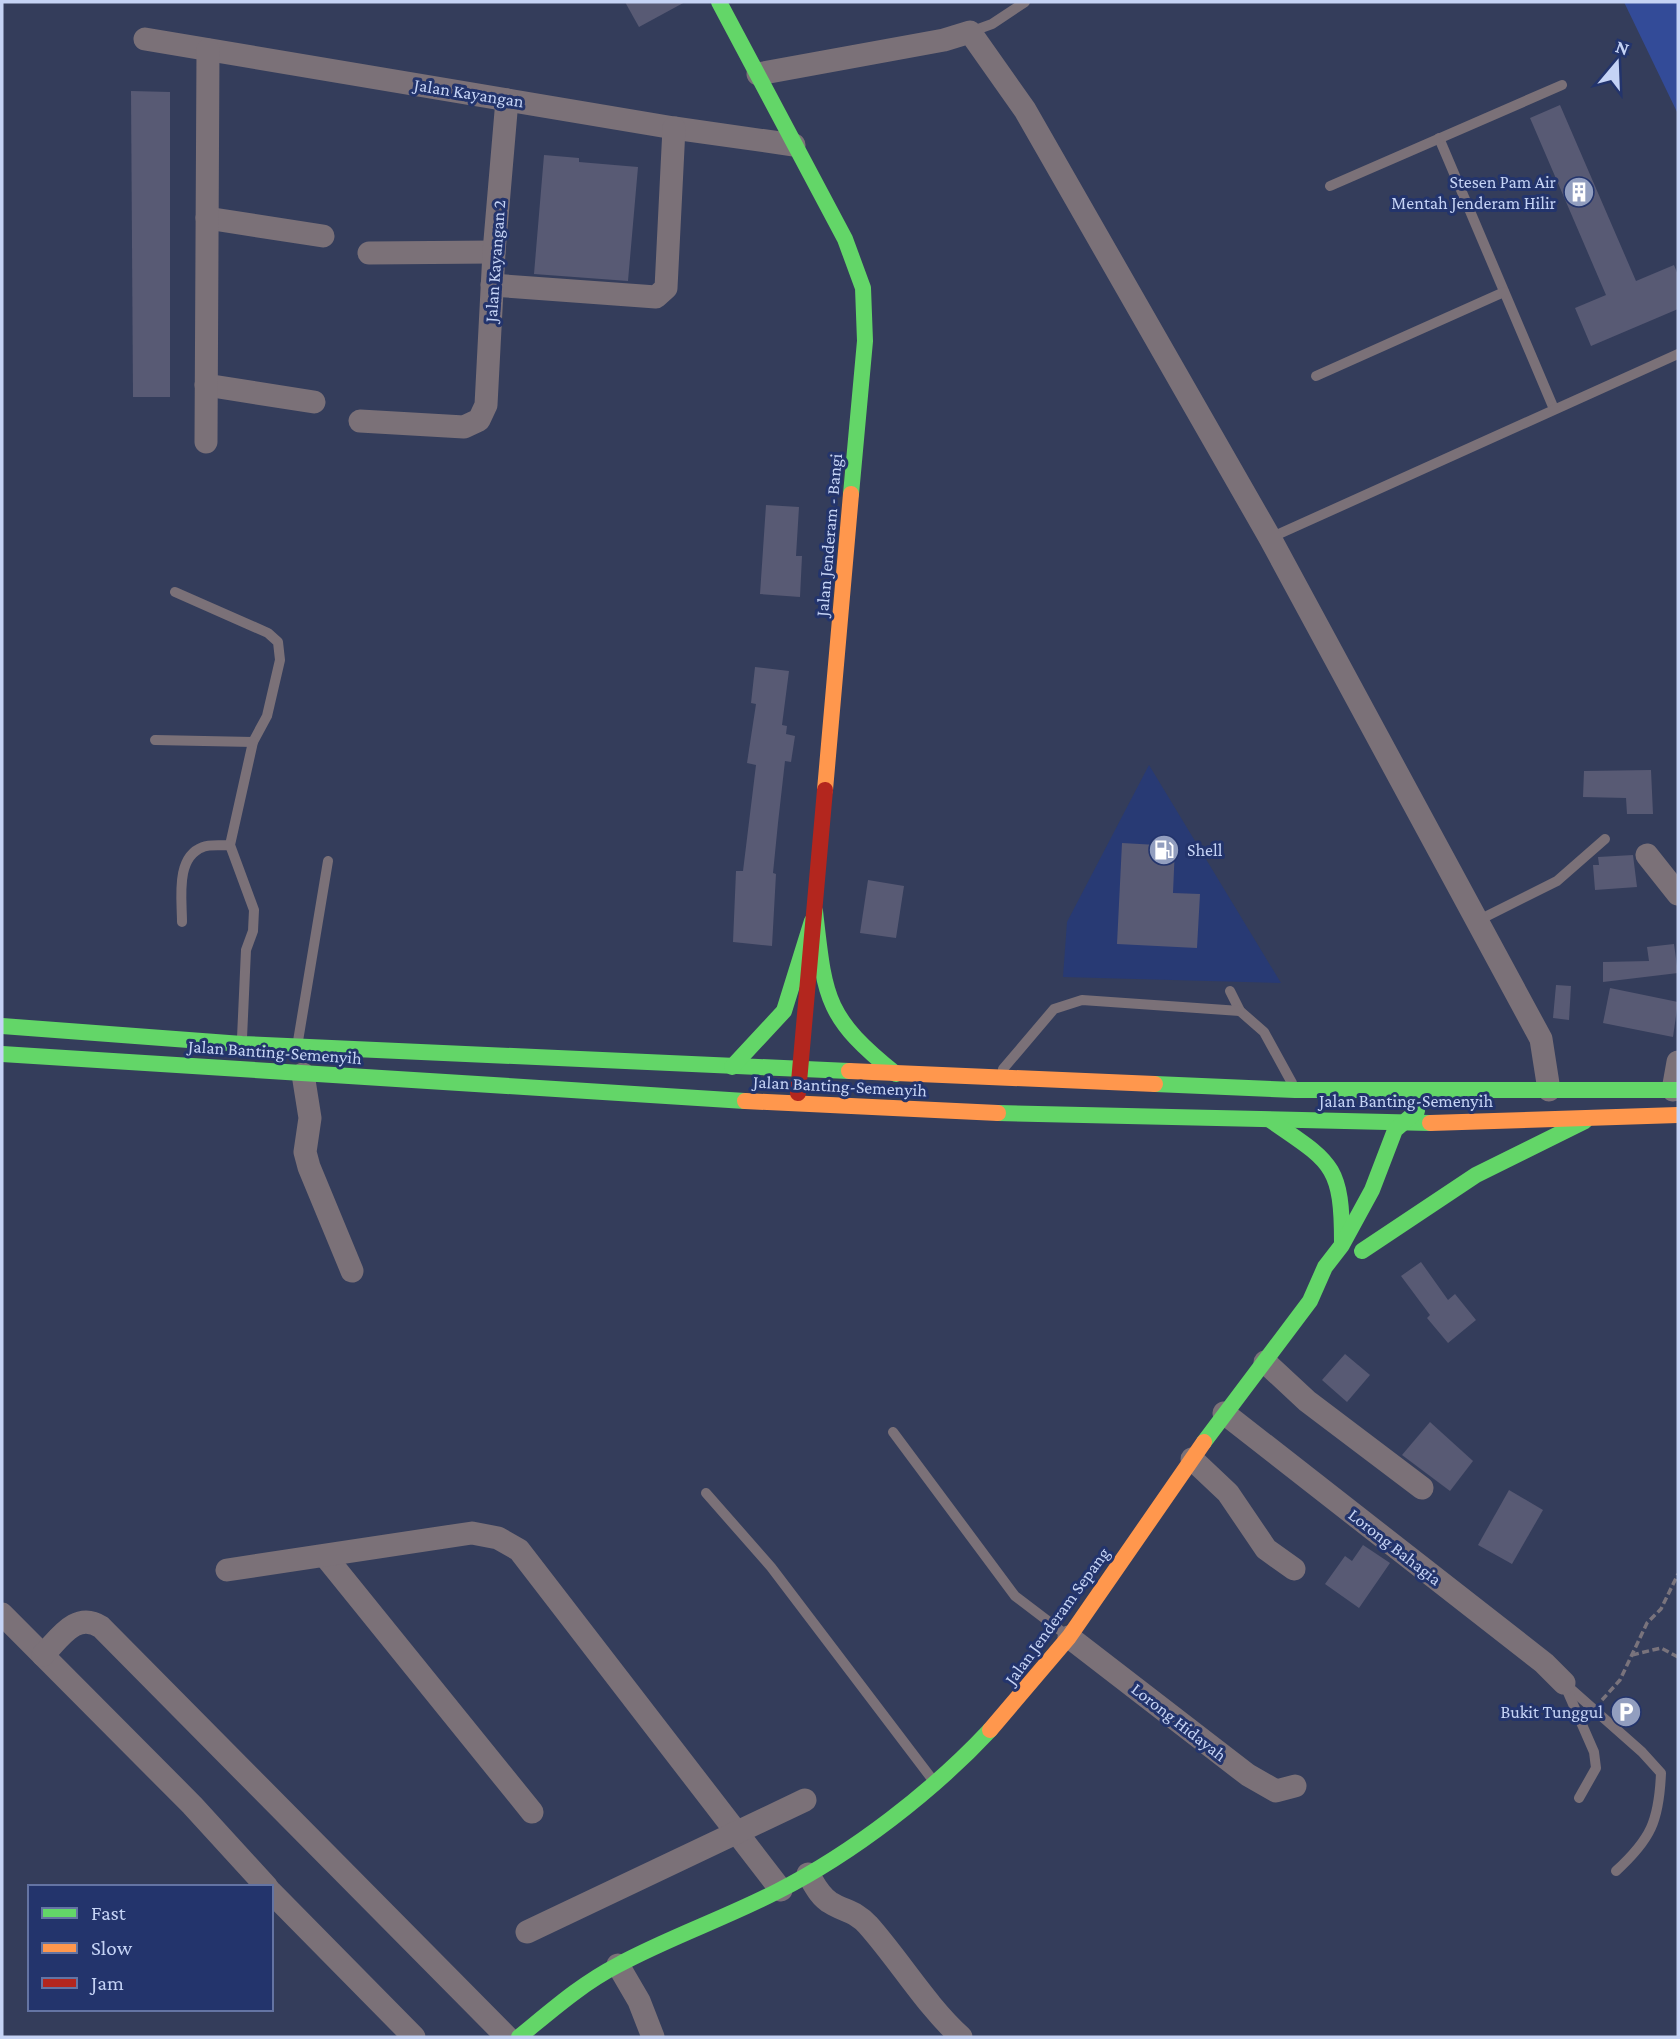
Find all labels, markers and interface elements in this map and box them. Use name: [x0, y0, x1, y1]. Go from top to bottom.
north arrow: [1582, 28, 1652, 98]
text: N: [1613, 35, 1632, 59]
street label: Jalan Kayangan: [411, 74, 526, 112]
place label: Stesen Pam Air Mentah Jenderam Hilir: [1391, 172, 1557, 213]
building icon: Stesen Pam Air Mentah Jenderam Hilir: [1562, 175, 1596, 209]
street label: Jalan Kayangan 2: [481, 199, 509, 325]
street label: Jalan Jenderam - Bangi: [812, 452, 846, 619]
fuel station icon: Shell: [1147, 833, 1181, 867]
place label: Shell: [1187, 840, 1223, 860]
street label: Jalan Banting-Semenyih: [185, 1036, 363, 1068]
street label: Jalan Banting-Semenyih: [751, 1071, 928, 1101]
street label: Jalan Banting-Semenyih: [1317, 1091, 1493, 1111]
street label: Lorong Bahagia: [1345, 1504, 1445, 1590]
street label: Jalan Jenderam Sepang: [999, 1543, 1114, 1690]
street label: Lorong Hidayah: [1128, 1679, 1231, 1765]
parking icon: Bukit Tunggul: [1609, 1695, 1643, 1729]
place label: Bukit Tunggul: [1500, 1702, 1603, 1722]
legend: [28, 1885, 273, 2011]
text: Fast: [91, 1901, 127, 1925]
text: Slow: [91, 1936, 133, 1960]
text: Jam: [89, 1971, 124, 1995]

